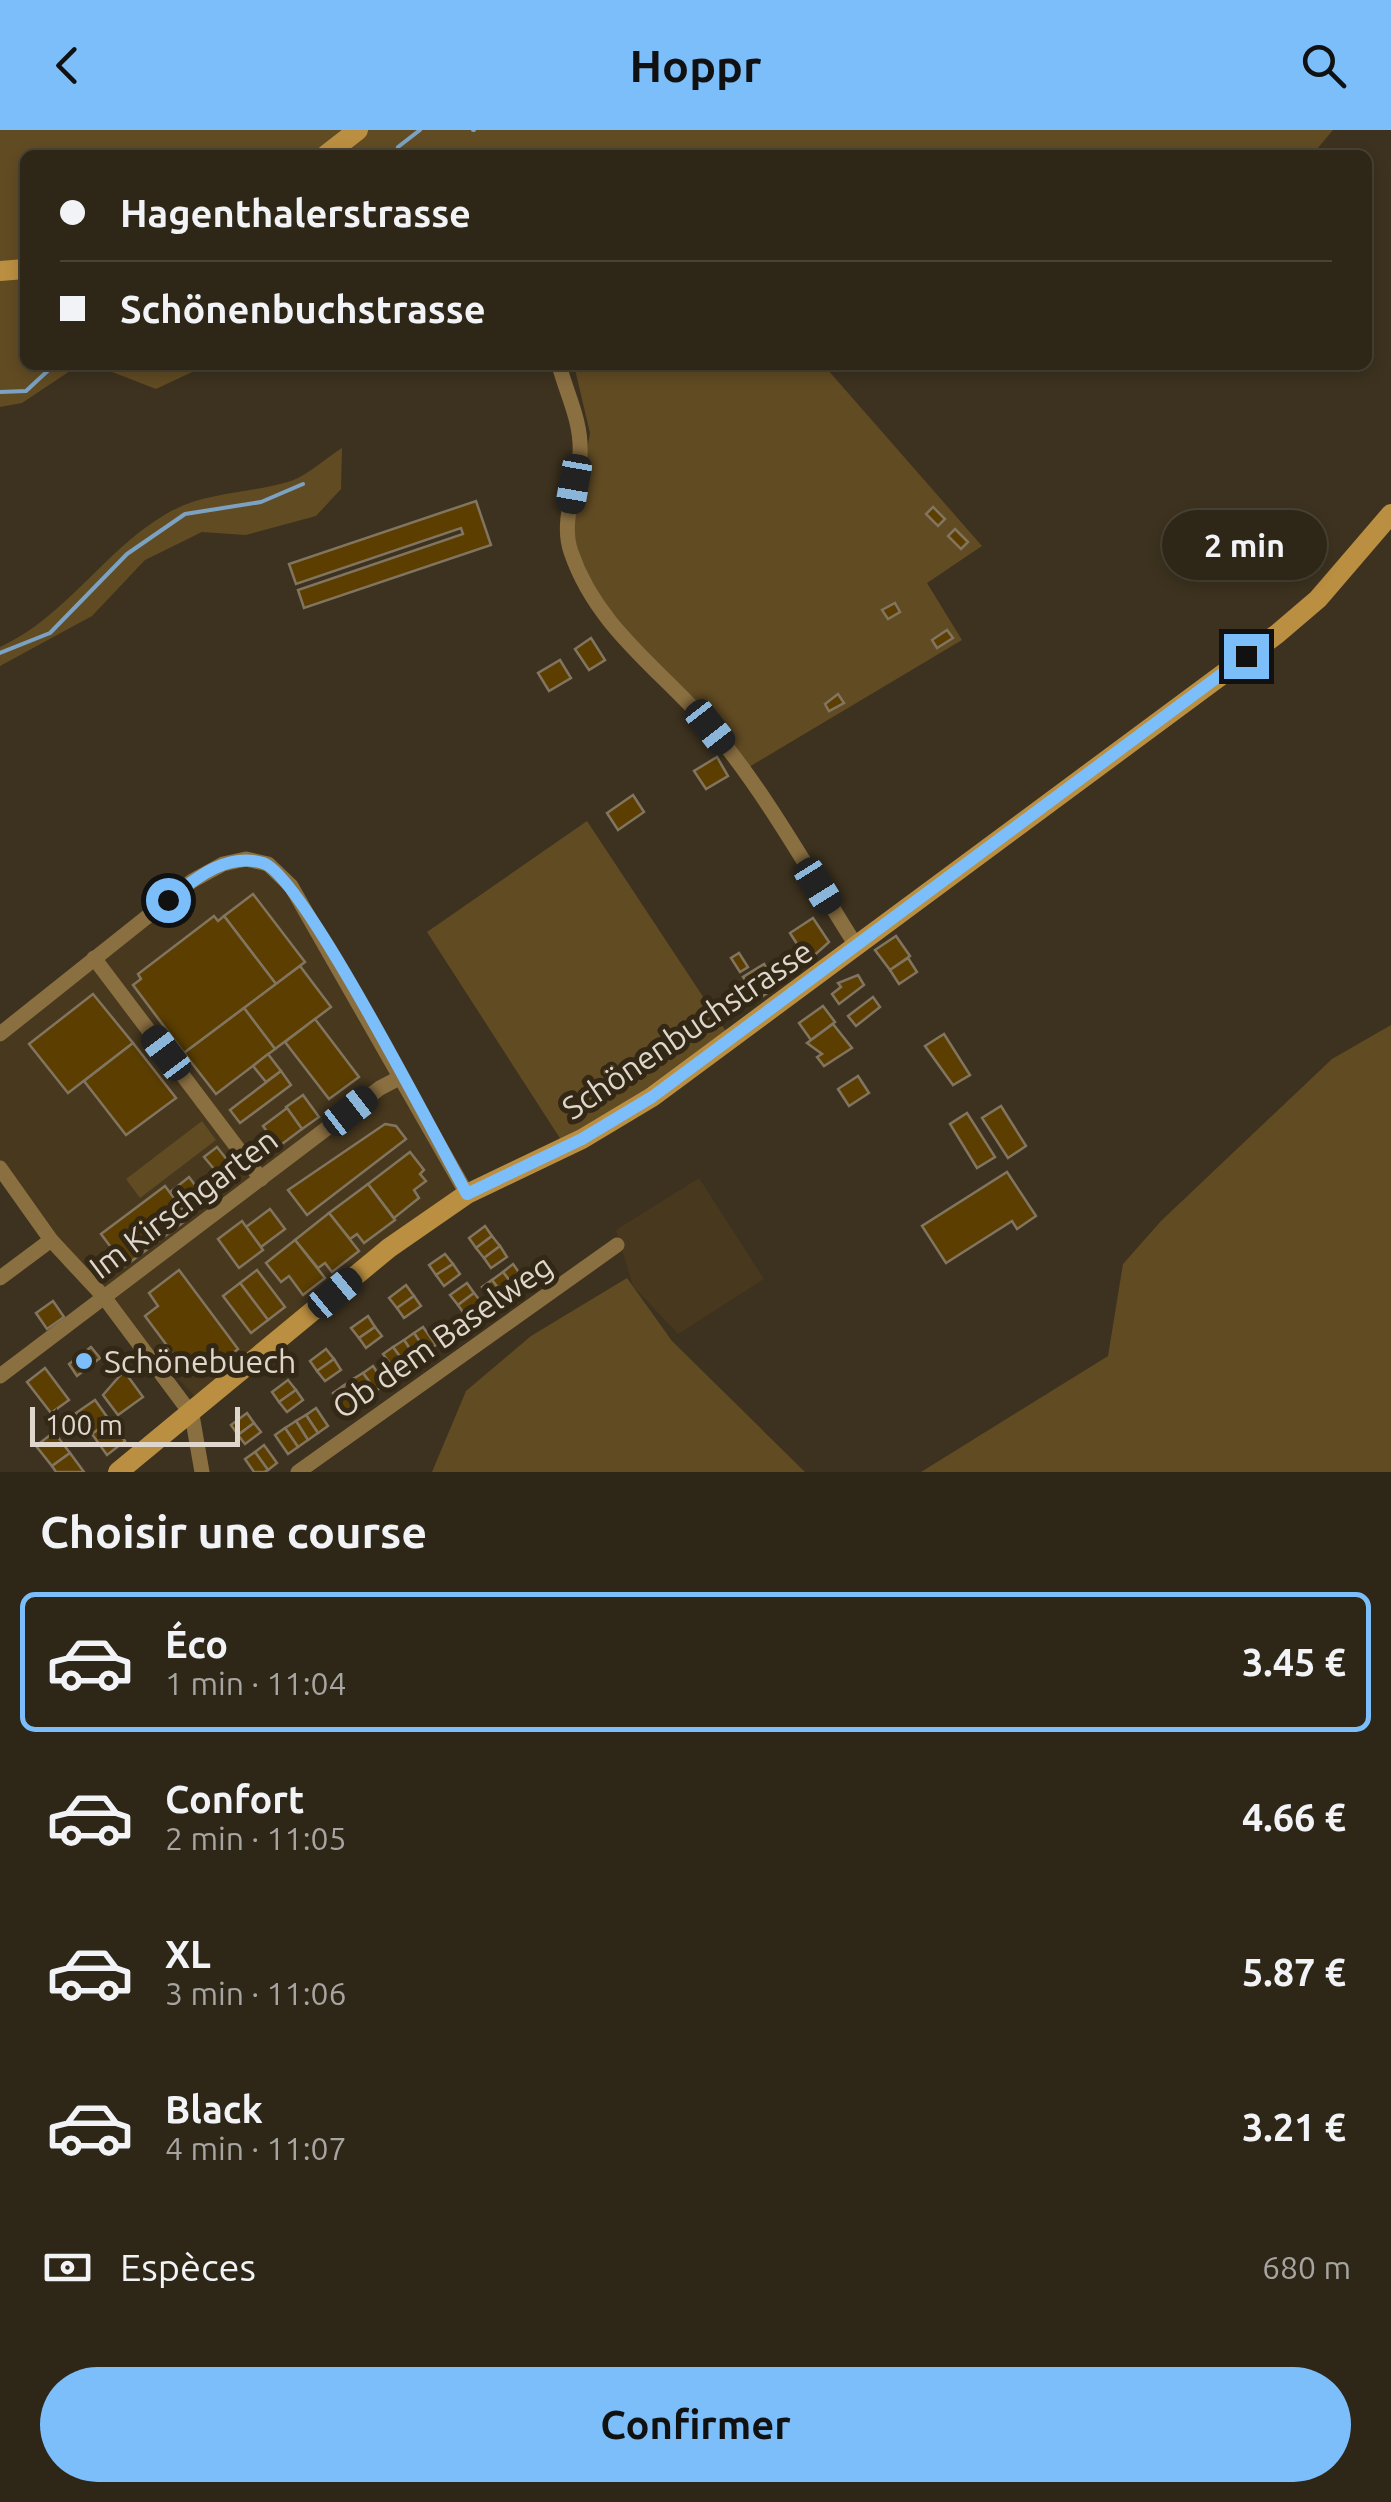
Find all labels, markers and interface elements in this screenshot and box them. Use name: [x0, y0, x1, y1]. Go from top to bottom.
icon: back: [40, 38, 95, 93]
icon: search: [1296, 38, 1351, 93]
text: Hoppr: [629, 40, 762, 91]
text: Hagenthalerstrasse: [120, 192, 471, 234]
text: Schönenbuchstrasse: [120, 288, 486, 330]
car: [554, 452, 594, 516]
callout: 2 min: [1164, 511, 1328, 581]
text: 2 min: [1204, 527, 1285, 563]
route end: [1224, 634, 1269, 679]
car: [680, 694, 740, 760]
car: [789, 853, 847, 919]
route start: [146, 878, 191, 923]
street label: Schönenbuchstrasse: [555, 932, 819, 1126]
car: [136, 1020, 196, 1086]
car: [317, 1081, 383, 1141]
street label: Im Kirschgarten: [82, 1121, 284, 1285]
street label: Ob dem Baselweg: [325, 1247, 559, 1425]
car: [302, 1262, 368, 1324]
place label: Schönebuech: [104, 1343, 296, 1379]
marker: Schönebuech: [73, 1350, 95, 1372]
scale bar: [30, 1402, 240, 1446]
text: 100 m: [45, 1409, 123, 1440]
text: Choisir une course: [40, 1506, 427, 1557]
icon: car: [45, 1617, 135, 1707]
text: Éco: [165, 1623, 228, 1665]
text: 3.45 €: [1242, 1641, 1346, 1683]
text: 1 min · 11:04: [165, 1665, 347, 1701]
icon: car: [45, 1772, 135, 1862]
text: Confort: [165, 1778, 304, 1820]
text: 4.66 €: [1242, 1796, 1346, 1838]
text: 2 min · 11:05: [165, 1820, 347, 1856]
icon: car: [45, 1927, 135, 2017]
text: XL: [165, 1933, 211, 1975]
text: 5.87 €: [1242, 1951, 1346, 1993]
text: 3 min · 11:06: [165, 1975, 347, 2011]
icon: car: [45, 2082, 135, 2172]
text: Black: [165, 2088, 263, 2130]
text: 3.21 €: [1242, 2106, 1346, 2148]
text: 4 min · 11:07: [165, 2130, 347, 2166]
icon: cash: [40, 2240, 95, 2295]
text: Espèces: [120, 2246, 256, 2288]
text: 680 m: [1262, 2249, 1351, 2285]
button: Confirmer: [40, 2367, 1351, 2482]

